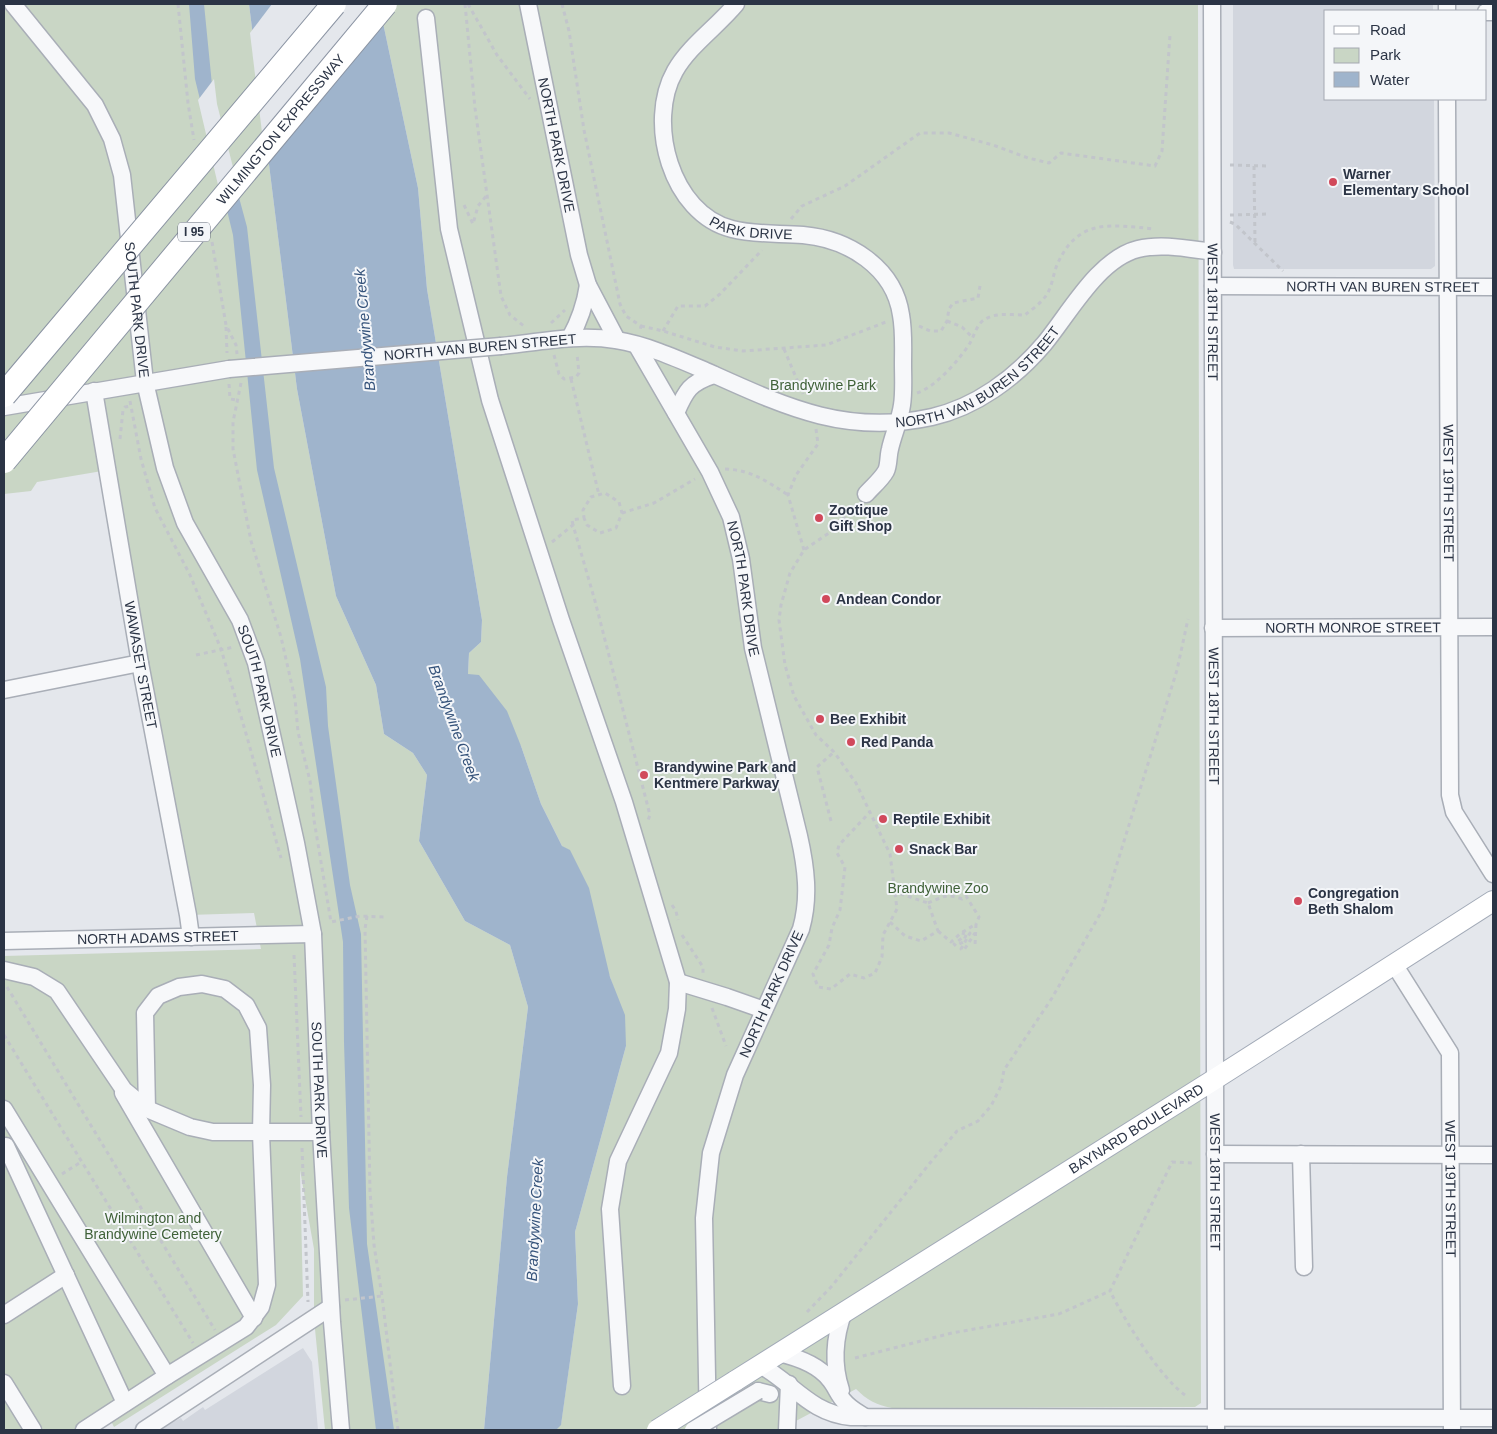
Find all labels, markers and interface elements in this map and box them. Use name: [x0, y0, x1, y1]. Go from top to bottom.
legend: [1324, 10, 1487, 100]
text: Road: [1370, 21, 1406, 38]
text: Park: [1370, 46, 1401, 63]
street label: WILMINGTON EXPRESSWAY: [213, 50, 348, 208]
text: Water: [1370, 71, 1409, 88]
street label: NORTH PARK DRIVE: [535, 76, 578, 214]
place label: Warner Elementary School: [1343, 166, 1469, 198]
marker: Warner Elementary School: [1327, 176, 1339, 188]
street label: PARK DRIVE: [707, 213, 793, 242]
road number: I 95: [178, 222, 210, 242]
street label: SOUTH PARK DRIVE: [121, 241, 152, 379]
street label: WEST 18TH STREET: [1205, 243, 1221, 381]
water label: Brandywine Creek: [351, 267, 378, 392]
street label: NORTH VAN BUREN STREET: [1286, 278, 1480, 295]
street label: NORTH VAN BUREN STREET: [895, 323, 1063, 430]
street label: NORTH VAN BUREN STREET: [383, 331, 577, 363]
park label: Brandywine Park: [770, 377, 877, 393]
street label: WEST 19TH STREET: [1440, 424, 1457, 562]
place label: Zootique Gift Shop: [829, 502, 892, 534]
marker: Zootique Gift Shop: [813, 512, 825, 524]
street label: NORTH PARK DRIVE: [724, 519, 763, 658]
place label: Andean Condor: [836, 591, 942, 607]
marker: Andean Condor: [820, 593, 832, 605]
street label: WAWASET STREET: [122, 600, 160, 731]
street label: NORTH MONROE STREET: [1265, 619, 1441, 636]
street label: SOUTH PARK DRIVE: [234, 622, 285, 759]
street label: WEST 18TH STREET: [1206, 647, 1222, 785]
water label: Brandywine Creek: [426, 662, 484, 785]
place label: Bee Exhibit: [830, 711, 907, 727]
marker: Bee Exhibit: [814, 713, 826, 725]
place label: Red Panda: [861, 734, 934, 750]
marker: Red Panda: [845, 736, 857, 748]
place label: Brandywine Park and Kentmere Parkway: [654, 759, 796, 791]
marker: Brandywine Park and Kentmere Parkway: [638, 769, 650, 781]
place label: Reptile Exhibit: [893, 811, 991, 827]
marker: Reptile Exhibit: [877, 813, 889, 825]
place label: Snack Bar: [909, 841, 978, 857]
marker: Snack Bar: [893, 843, 905, 855]
park label: Brandywine Zoo: [887, 880, 989, 896]
place label: Congregation Beth Shalom: [1308, 885, 1399, 917]
marker: Congregation Beth Shalom: [1292, 895, 1304, 907]
street label: NORTH ADAMS STREET: [77, 928, 239, 947]
street label: NORTH PARK DRIVE: [736, 928, 806, 1060]
street label: SOUTH PARK DRIVE: [309, 1021, 331, 1159]
street label: BAYNARD BOULEVARD: [1066, 1080, 1206, 1177]
street label: WEST 18TH STREET: [1207, 1113, 1223, 1251]
street label: WEST 19TH STREET: [1442, 1120, 1459, 1258]
water label: Brandywine Creek: [523, 1157, 546, 1282]
park label: Wilmington and Brandywine Cemetery: [84, 1210, 222, 1242]

